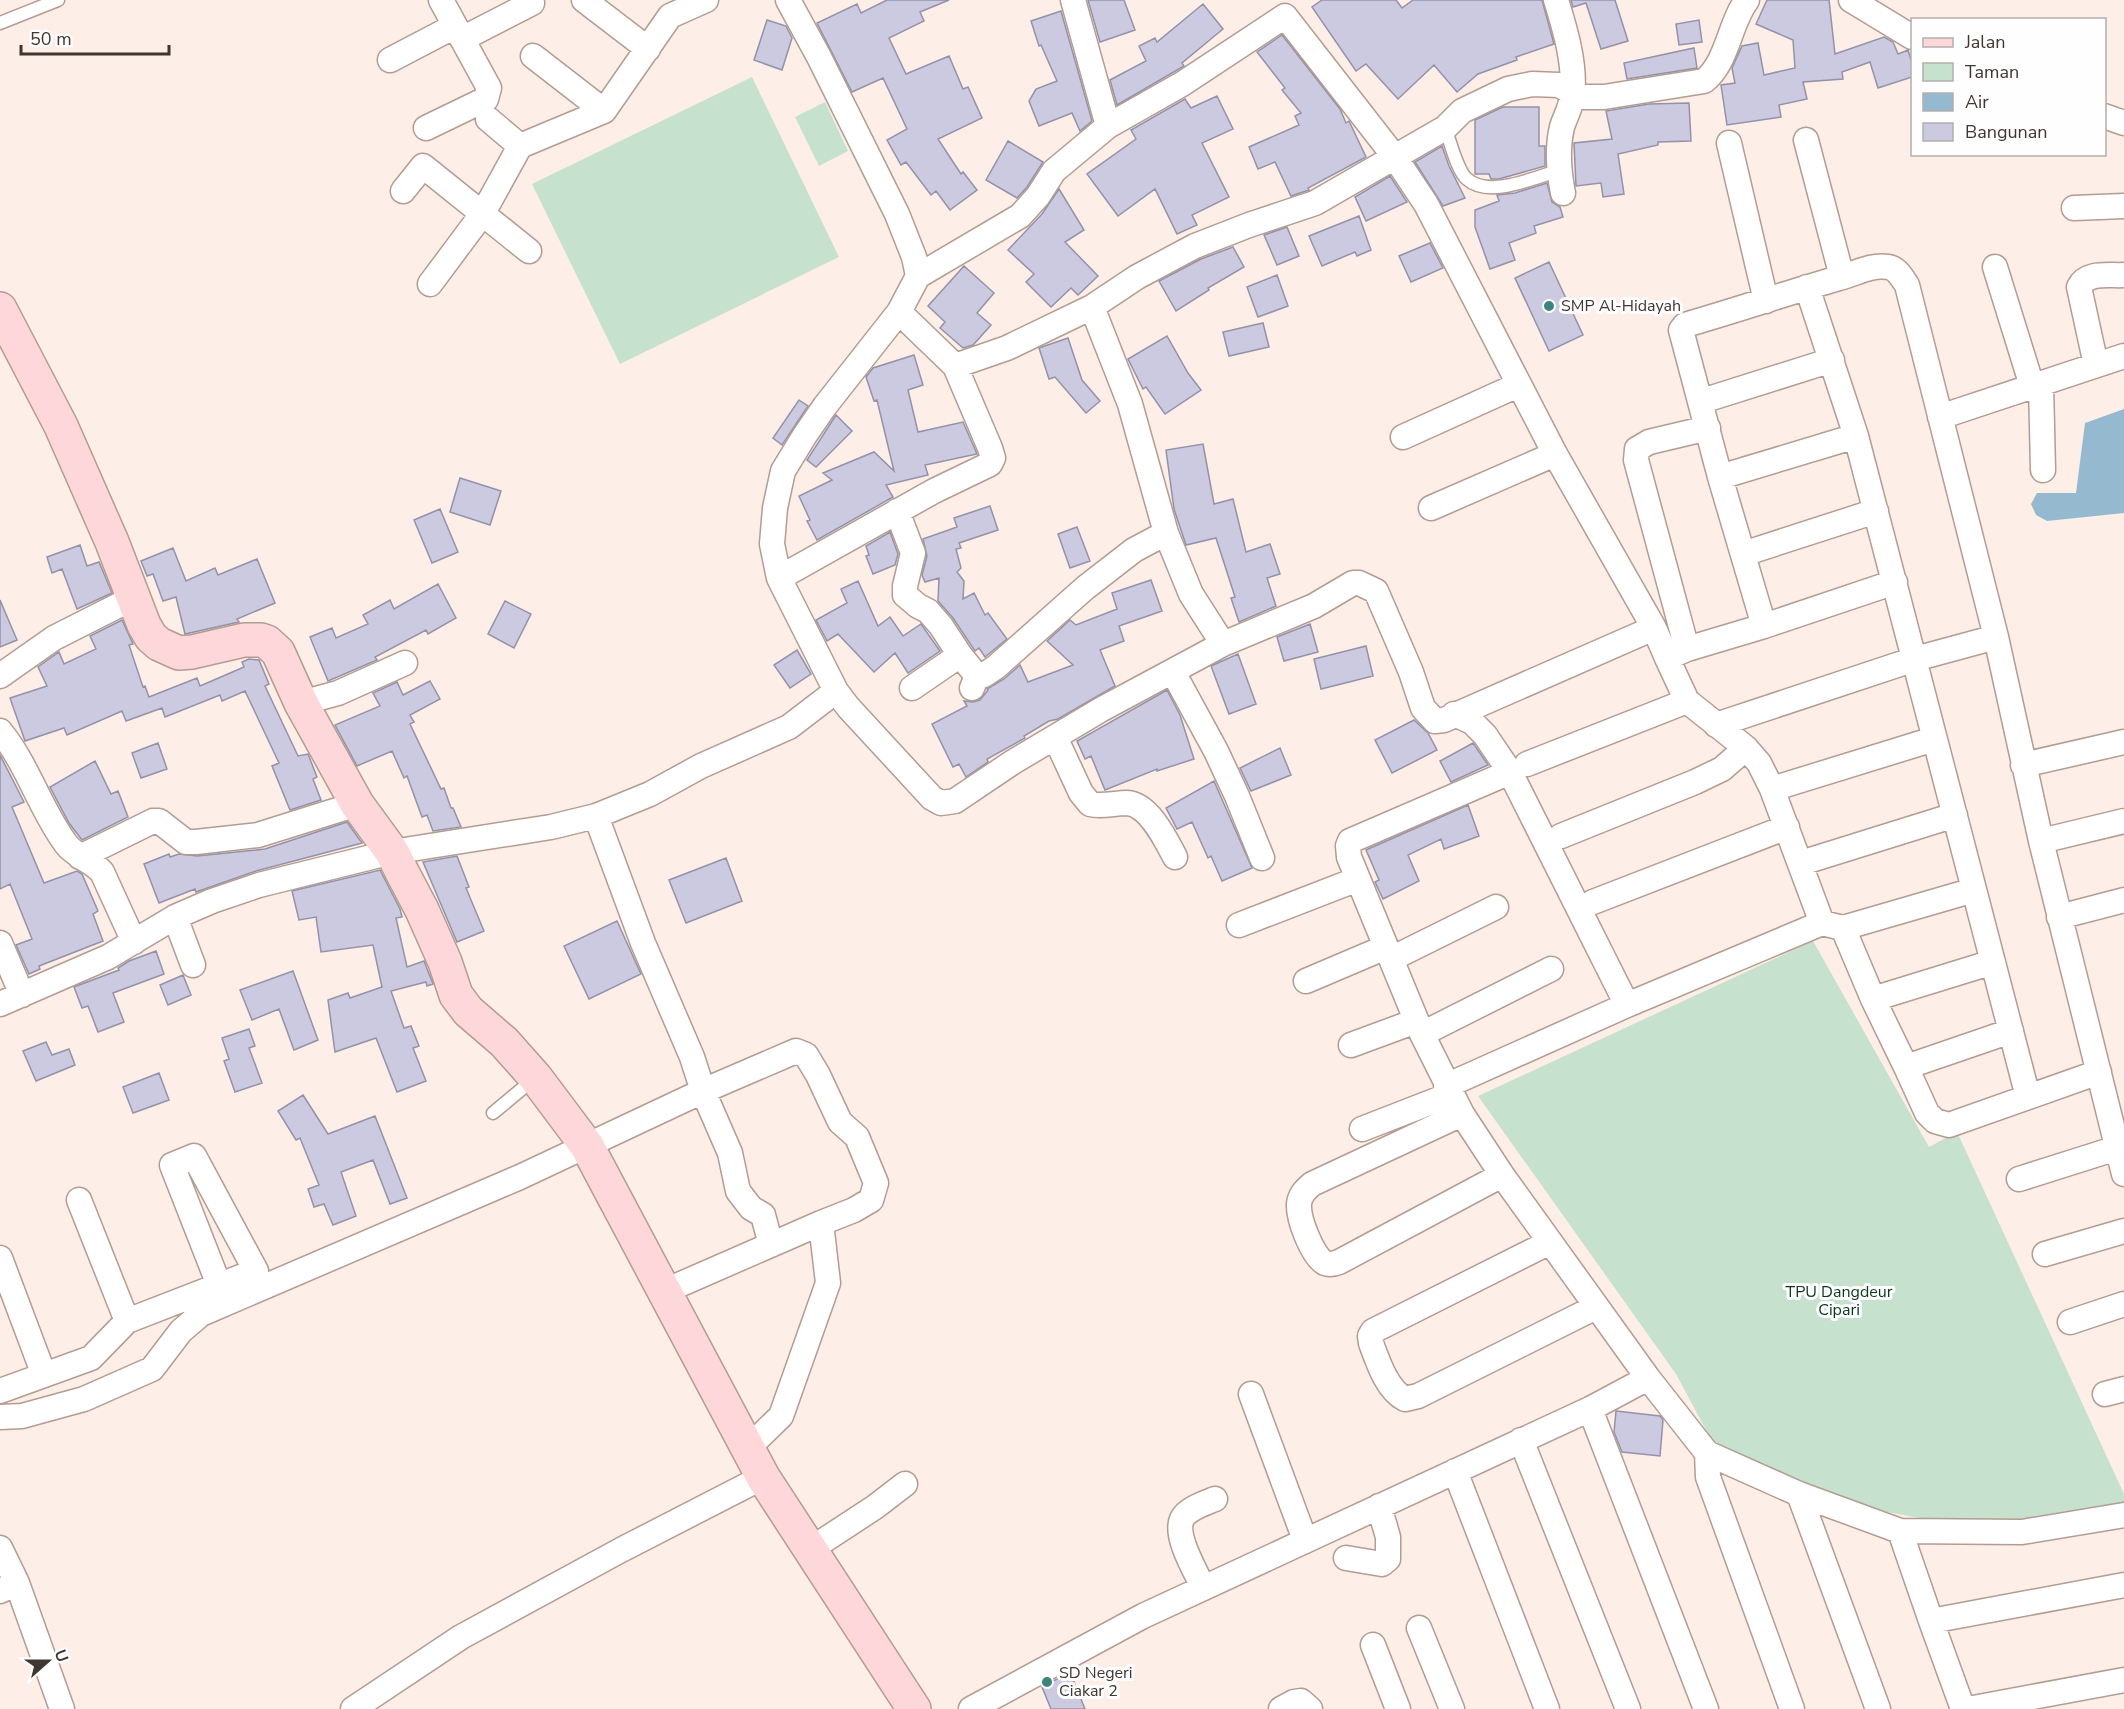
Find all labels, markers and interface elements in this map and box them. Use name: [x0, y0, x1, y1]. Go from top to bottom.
scale bar: [21, 18, 170, 56]
legend: [1911, 18, 2106, 156]
text: 50 m: [30, 27, 72, 51]
text: Jalan: [1964, 30, 2005, 54]
text: Taman: [1965, 60, 2019, 84]
text: Air: [1965, 90, 1989, 114]
text: Bangunan: [1965, 120, 2048, 144]
place label: SMP Al-Hidayah: [1561, 295, 1681, 317]
marker: SMP Al-Hidayah: [1542, 299, 1556, 313]
park label: TPU Dangdeur Cipari: [1786, 1281, 1893, 1321]
north arrow: [18, 1631, 78, 1691]
text: U: [49, 1647, 73, 1665]
place label: SD Negeri Ciakar 2: [1059, 1662, 1133, 1702]
marker: SD Negeri Ciakar 2: [1040, 1675, 1054, 1689]

